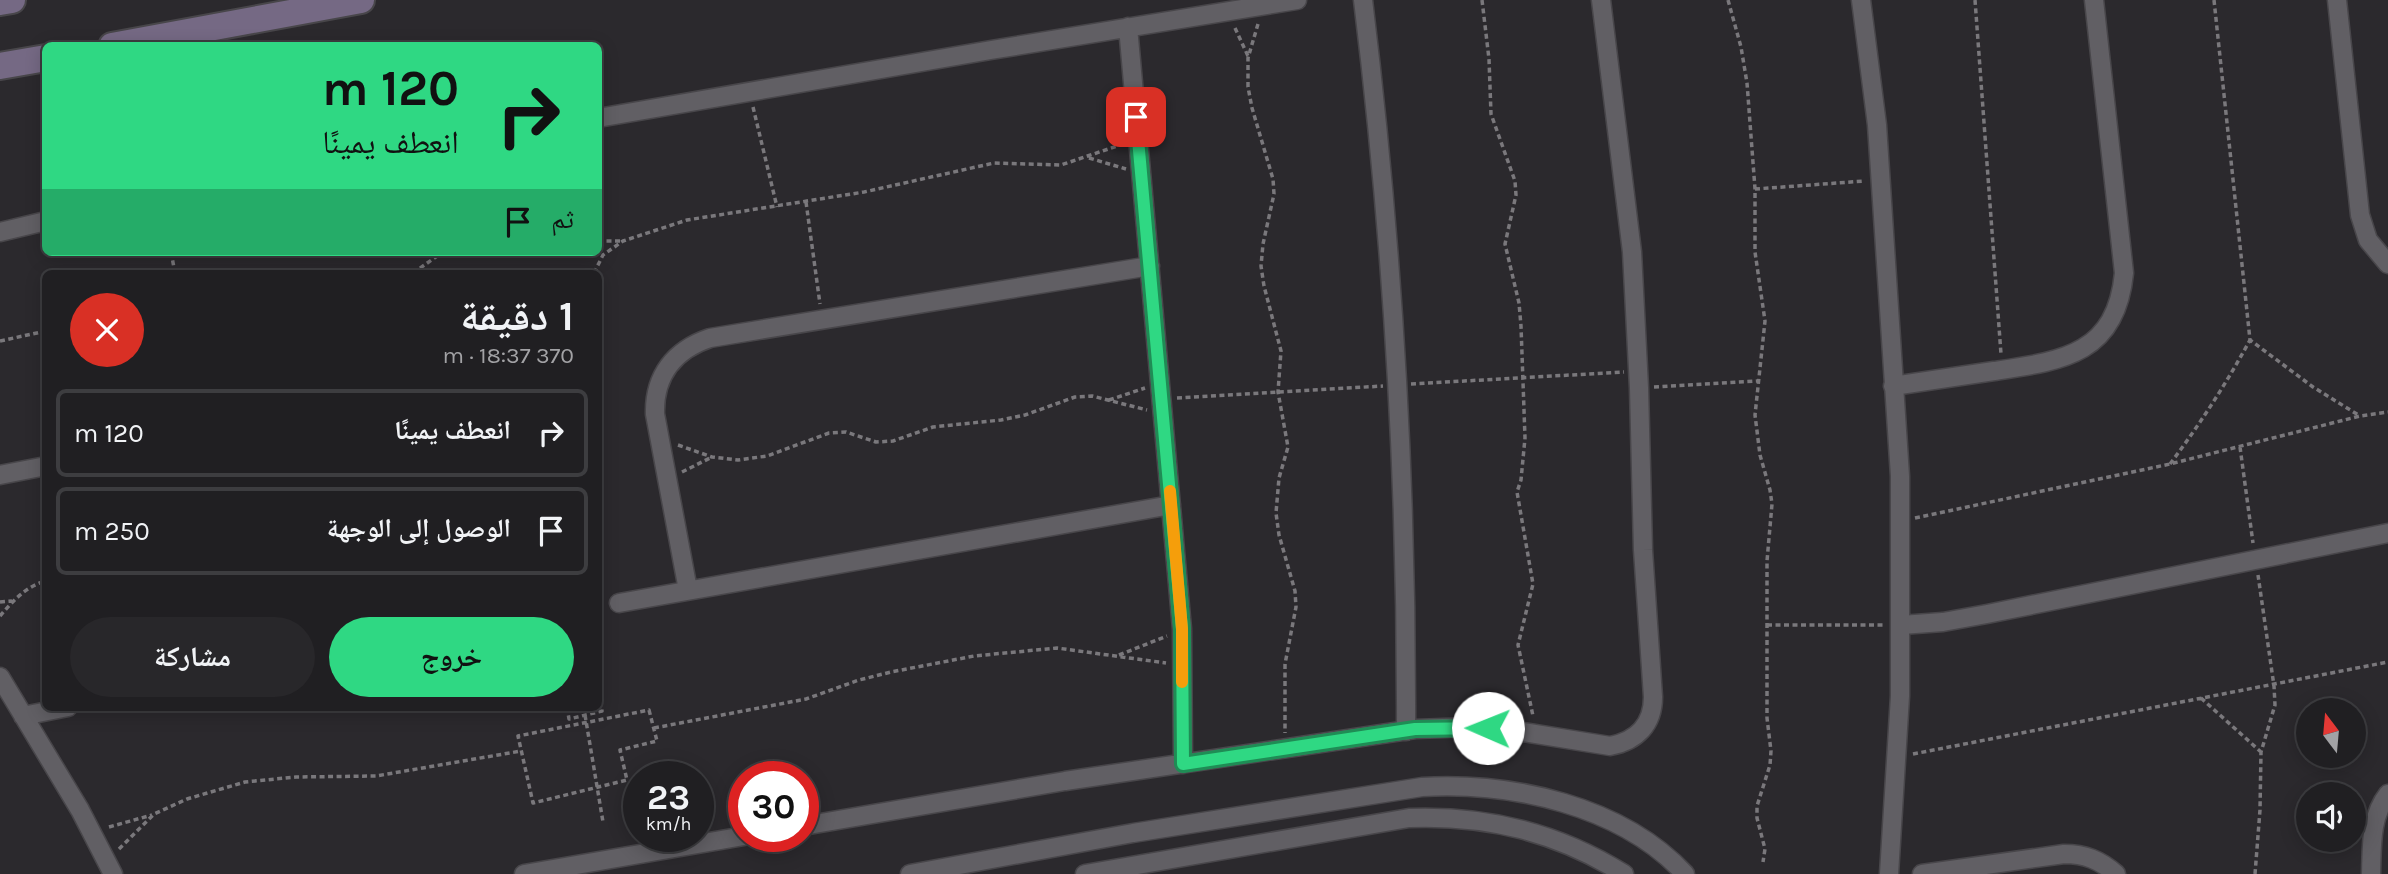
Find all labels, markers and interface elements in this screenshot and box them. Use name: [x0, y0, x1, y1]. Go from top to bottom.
text: 120 m: [322, 60, 459, 117]
icon: right: [483, 70, 574, 161]
pin: [1106, 87, 1166, 147]
icon: arrive: [1117, 98, 1155, 136]
text: انعطف يمينًا: [322, 124, 459, 161]
icon: arrive: [499, 203, 537, 241]
text: ثم: [551, 204, 574, 235]
text: 1 دقيقة: [460, 291, 574, 341]
button: close: [70, 293, 144, 367]
text: 370 m · 18:37: [443, 342, 574, 369]
icon: right: [532, 414, 570, 452]
text: انعطف يمينًا: [394, 415, 511, 446]
text: 120 m: [74, 418, 144, 449]
icon: arrive: [532, 512, 570, 550]
text: الوصول إلى الوجهة: [327, 513, 511, 544]
text: 250 m: [74, 516, 150, 547]
button: مشاركة: [70, 617, 315, 697]
button: خروج: [329, 617, 574, 697]
position arrow: [1451, 691, 1525, 765]
north arrow: [2296, 698, 2366, 768]
map controls: [2296, 698, 2366, 852]
speed limit sign: 30: [728, 761, 819, 852]
text: 23: [647, 777, 690, 818]
button: sound: [2296, 782, 2366, 852]
text: km/h: [646, 813, 691, 835]

